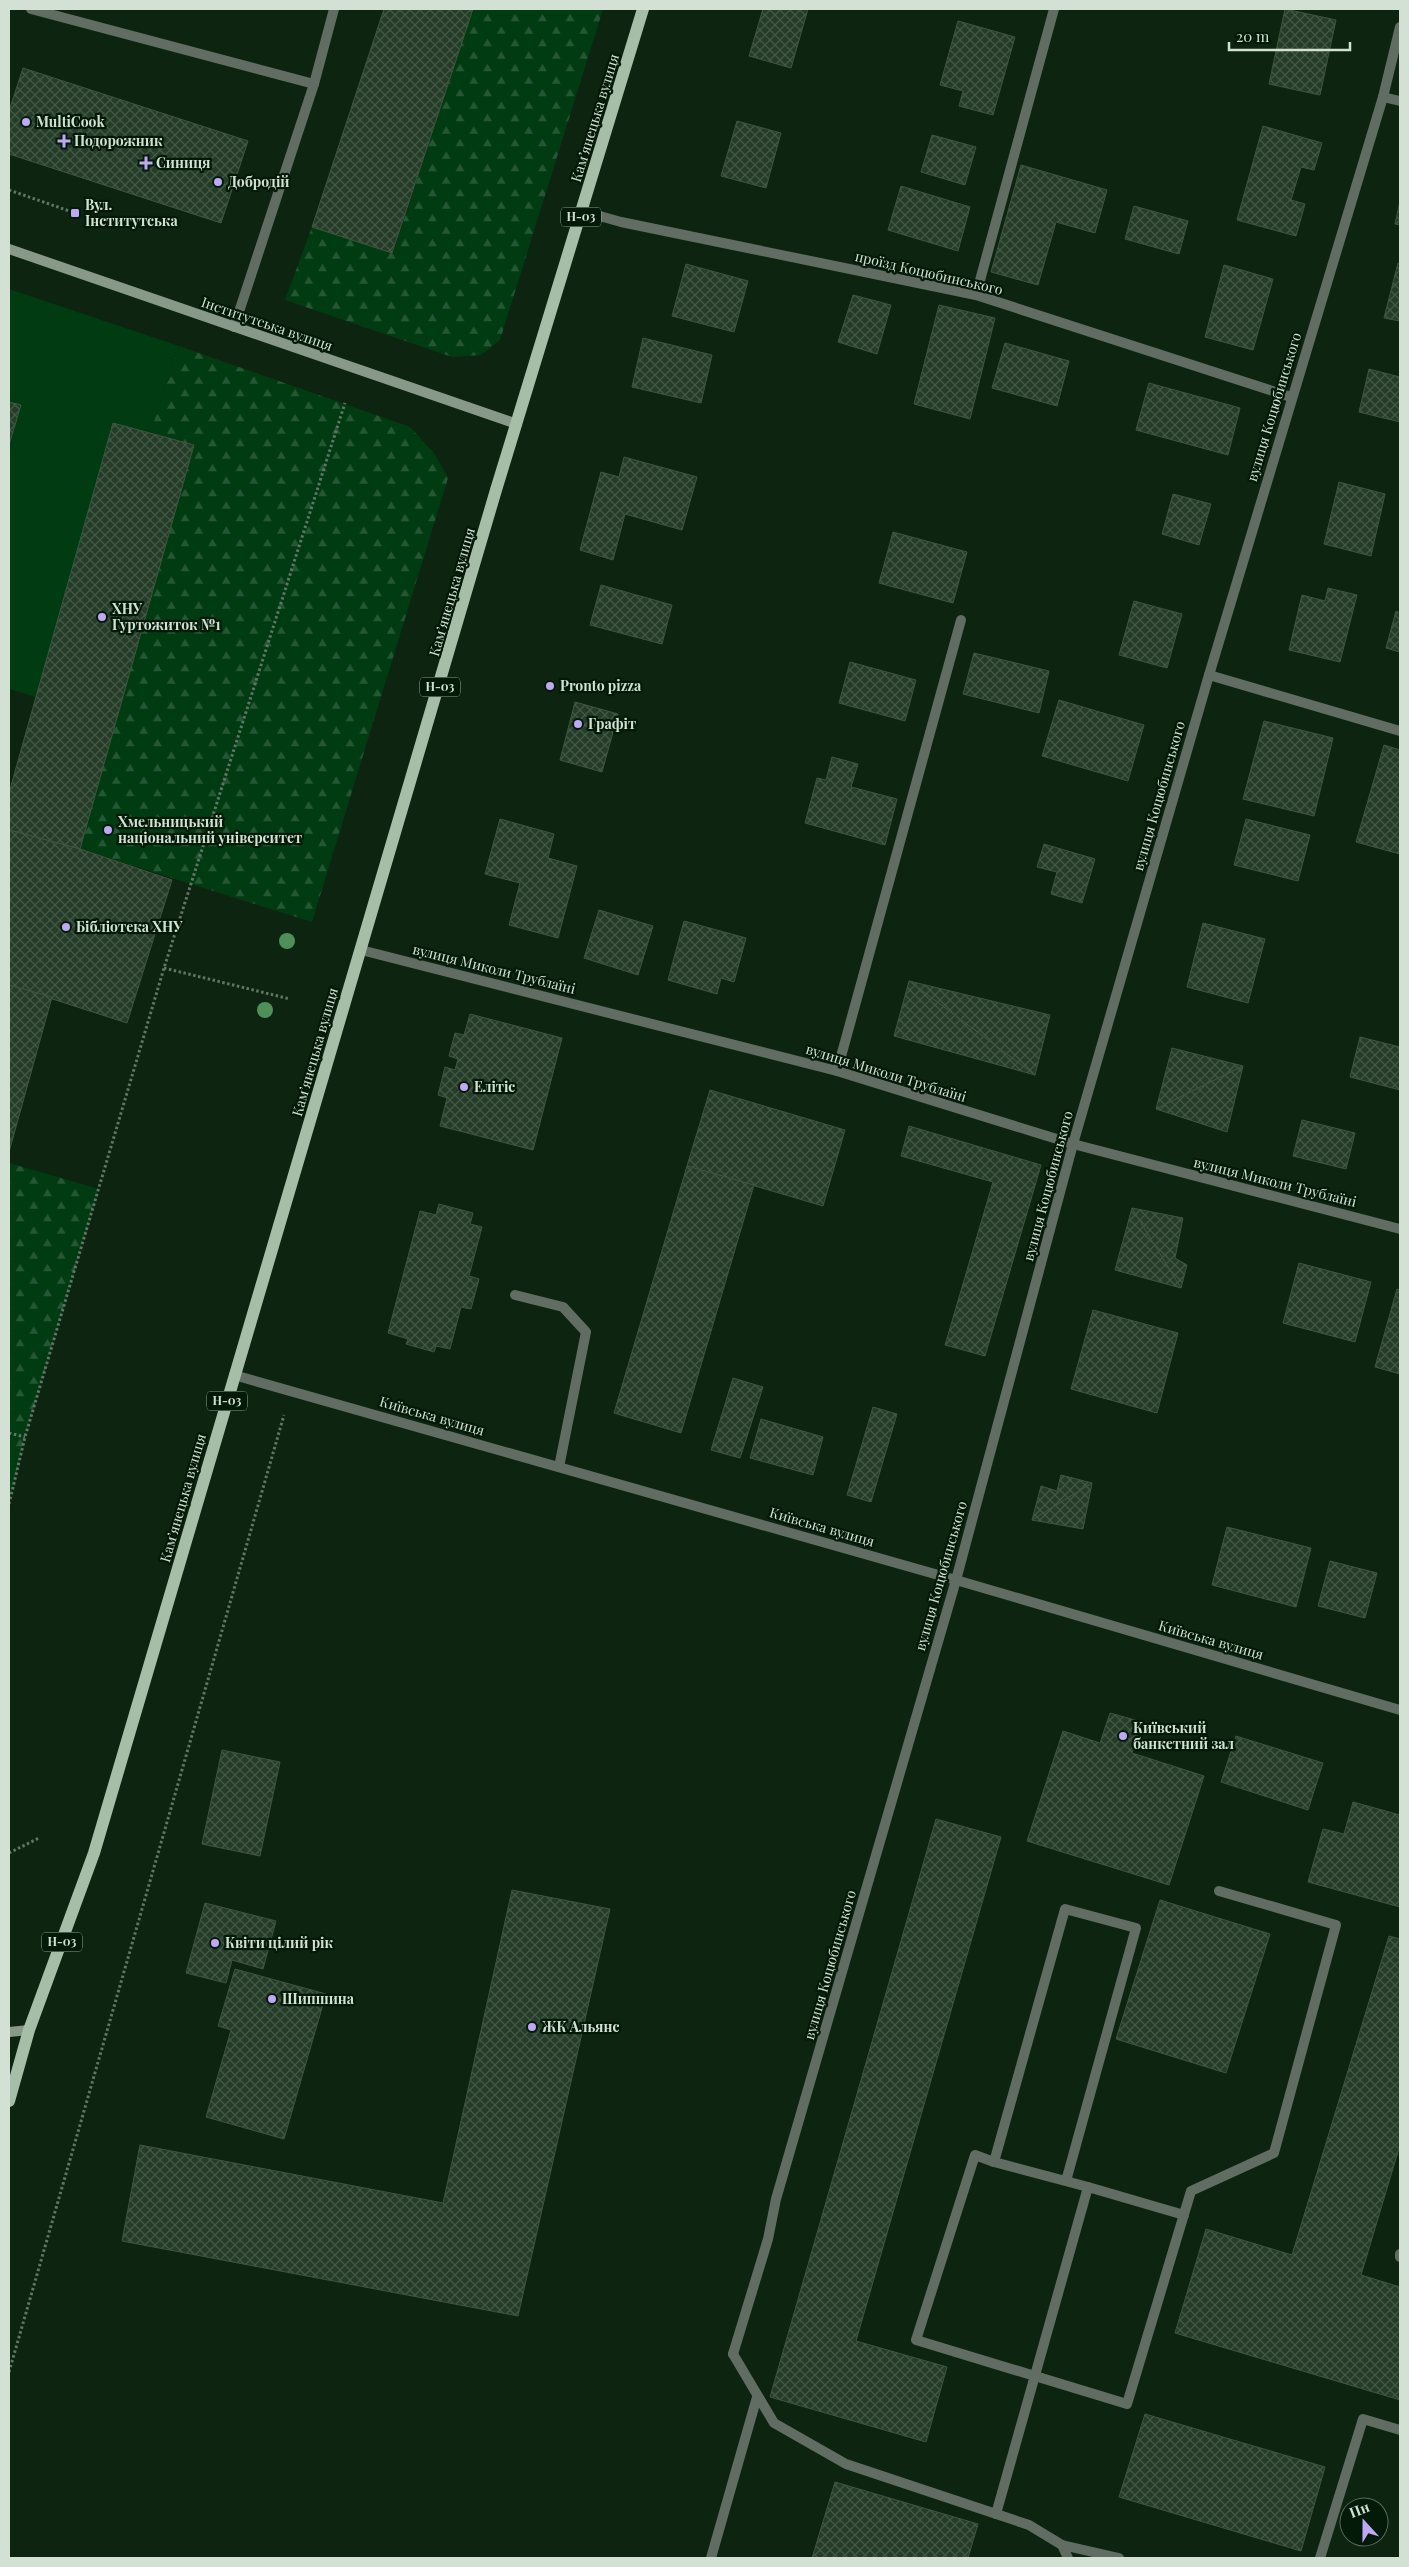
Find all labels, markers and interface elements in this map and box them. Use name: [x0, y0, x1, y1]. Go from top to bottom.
scale bar: [1229, 20, 1350, 52]
text: 20 m: [1236, 26, 1270, 46]
street label: Камʼянецька вулиця: [566, 51, 623, 184]
place label: MultiCook: [36, 112, 105, 131]
marker: MultiCook: [20, 116, 32, 128]
place label: Подорожник: [74, 131, 163, 150]
marker: Подорожник: [58, 135, 70, 147]
place label: Синиця: [156, 153, 210, 172]
marker: Синиця: [140, 157, 152, 169]
place label: Добродій: [228, 172, 290, 191]
marker: Добродій: [212, 176, 224, 188]
place label: Вул. Інститутська: [85, 195, 178, 230]
marker: Вул. Інститутська: [69, 207, 81, 219]
road number: Н-03: [561, 208, 601, 226]
street label: проїзд Коцюбинського: [853, 246, 1005, 299]
street label: Інститутська вулиця: [199, 292, 336, 355]
street label: вулиця Коцюбинського: [1242, 330, 1305, 484]
street label: Камʼянецька вулиця: [424, 525, 479, 658]
place label: ХНУ Гуртожиток №1: [112, 599, 221, 634]
marker: ХНУ Гуртожиток №1: [96, 611, 108, 623]
place label: Pronto pizza: [560, 676, 642, 695]
road number: Н-03: [420, 678, 460, 696]
marker: Pronto pizza: [544, 680, 556, 692]
place label: Графіт: [588, 714, 636, 733]
marker: Графіт: [572, 718, 584, 730]
street label: вулиця Коцюбинського: [1128, 719, 1189, 873]
place label: Хмельницький національний університет: [118, 812, 302, 847]
marker: Хмельницький національний університет: [102, 824, 114, 836]
place label: Бібліотека ХНУ: [76, 917, 183, 936]
marker: Бібліотека ХНУ: [60, 921, 72, 933]
street label: вулиця Миколи Трублаїні: [411, 939, 578, 998]
street label: Камʼянецька вулиця: [287, 985, 342, 1118]
street label: вулиця Миколи Трублаїні: [803, 1039, 969, 1106]
place label: Елітіс: [474, 1077, 515, 1096]
marker: Елітіс: [458, 1081, 470, 1093]
street label: вулиця Коцюбинського: [1018, 1108, 1077, 1263]
street label: вулиця Миколи Трублаїні: [1192, 1152, 1359, 1211]
street label: Київська вулиця: [377, 1391, 487, 1440]
road number: Н-03: [207, 1392, 247, 1410]
street label: Камʼянецька вулиця: [155, 1431, 210, 1564]
street label: вулиця Коцюбинського: [910, 1499, 971, 1653]
street label: Київська вулиця: [767, 1502, 877, 1551]
street label: Київська вулиця: [1156, 1615, 1266, 1664]
place label: Київський банкетний зал: [1133, 1718, 1235, 1753]
marker: Київський банкетний зал: [1117, 1730, 1129, 1742]
street label: вулиця Коцюбинського: [799, 1888, 860, 2042]
road number: Н-03: [42, 1932, 82, 1951]
place label: Квіти цілий рік: [225, 1933, 334, 1952]
marker: Квіти цілий рік: [209, 1937, 221, 1949]
place label: Шипшина: [282, 1989, 355, 2008]
marker: Шипшина: [266, 1993, 278, 2005]
place label: ЖК Альянс: [541, 2017, 619, 2036]
marker: ЖК Альянс: [526, 2021, 538, 2033]
north arrow: [1339, 2497, 1389, 2547]
text: Пн: [1346, 2497, 1372, 2522]

